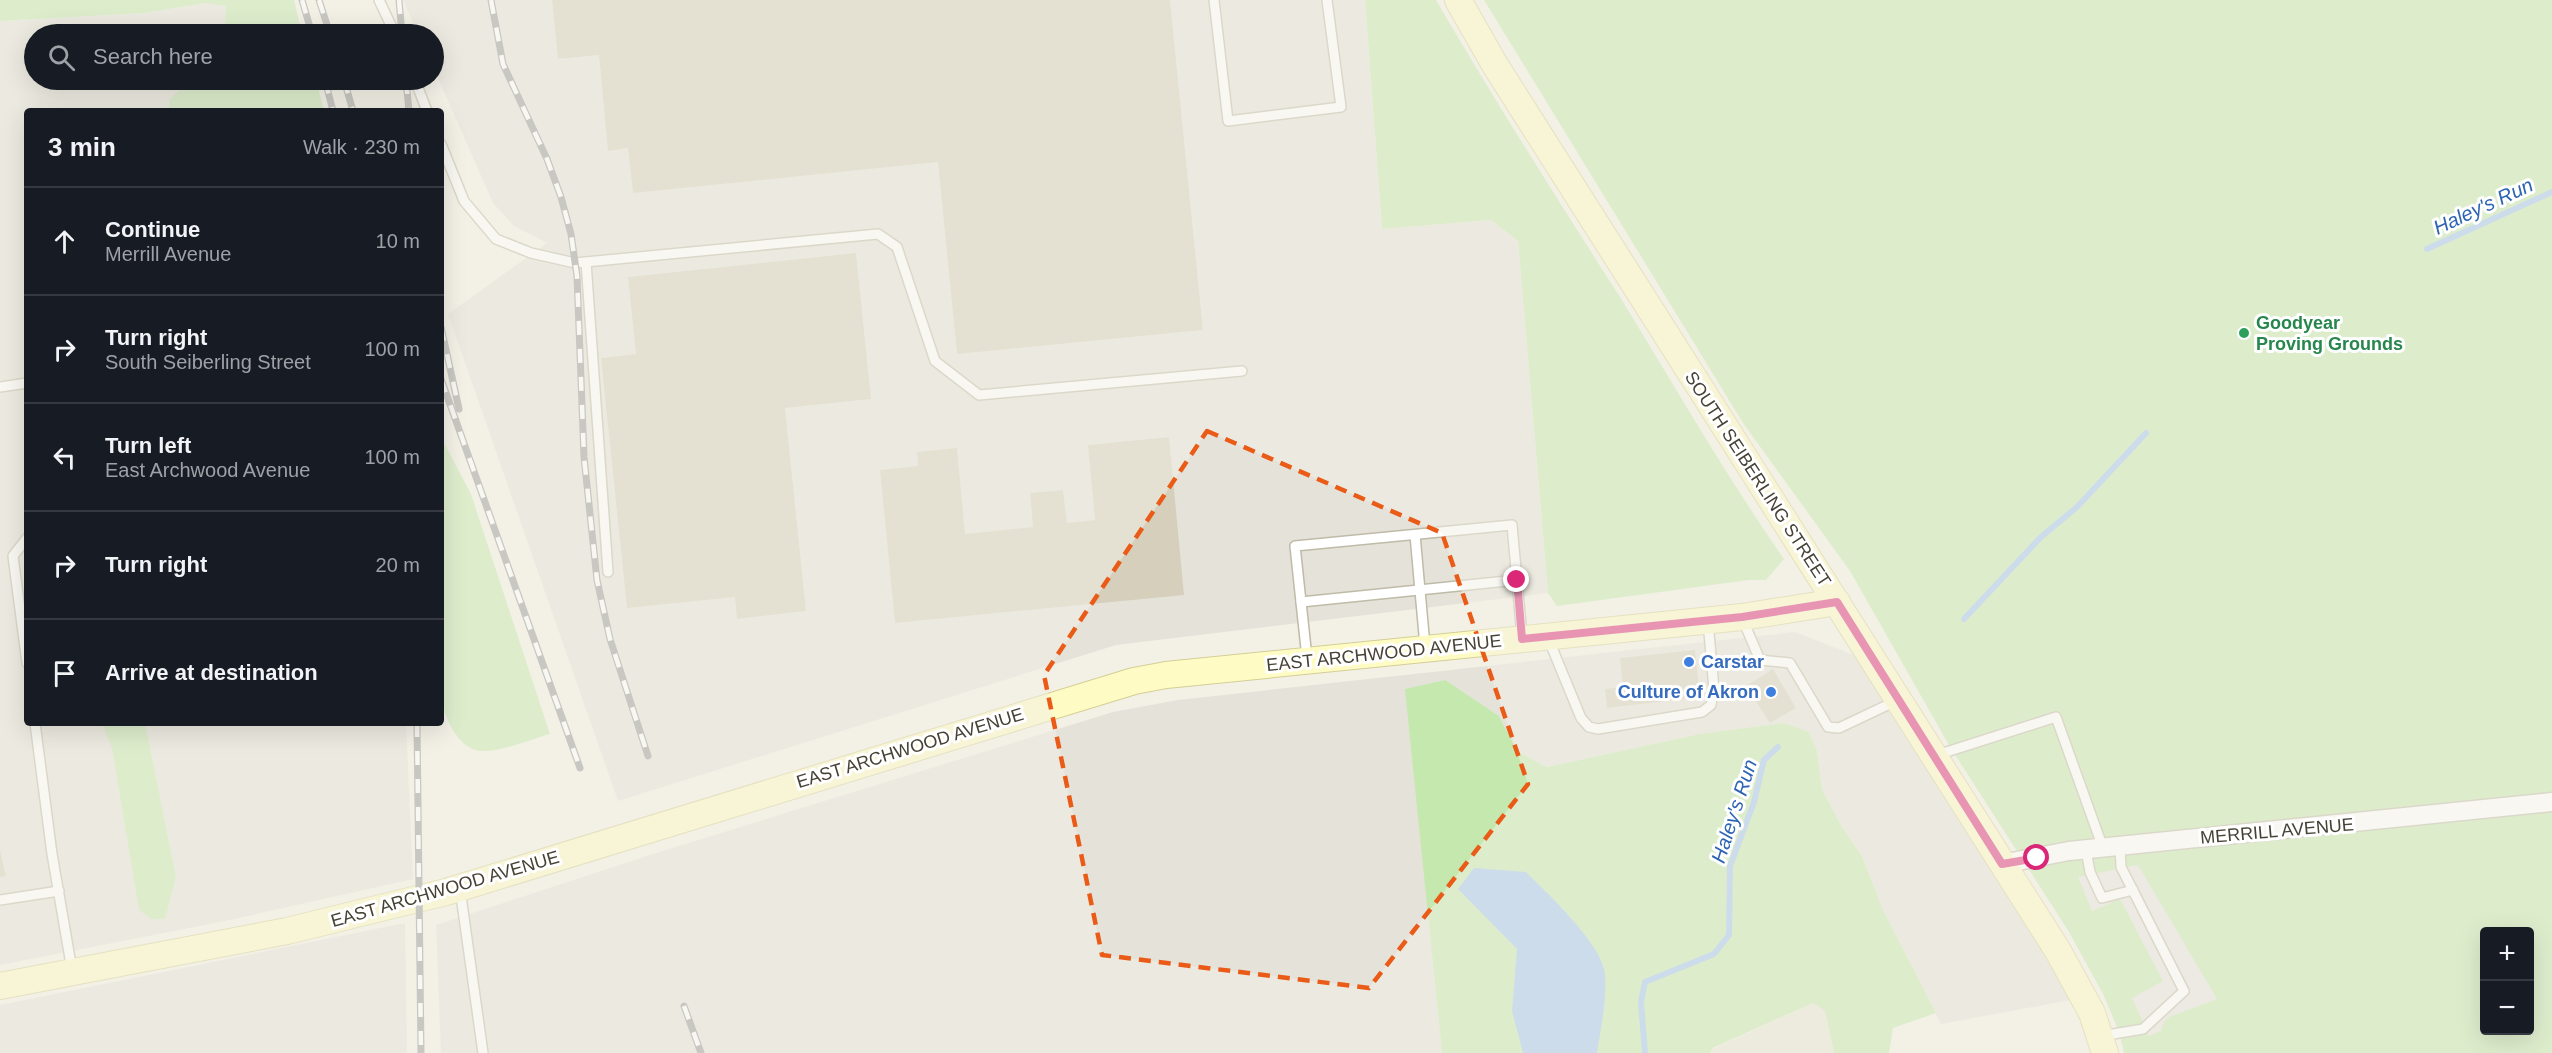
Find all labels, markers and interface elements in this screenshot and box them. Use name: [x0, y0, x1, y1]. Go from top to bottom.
search box: [24, 24, 444, 90]
icon: search: [45, 41, 78, 74]
text: Search here: [93, 44, 213, 69]
text: 3 min: [48, 132, 116, 162]
text: Walk · 230 m: [303, 136, 420, 158]
water label: Haley's Run: [2430, 173, 2536, 239]
text: Continue: [105, 217, 200, 242]
icon: ahead: [48, 225, 81, 258]
text: 10 m: [376, 230, 420, 252]
text: Merrill Avenue: [105, 243, 231, 265]
place label: Goodyear Proving Grounds: [2256, 313, 2403, 354]
text: Turn right: [105, 325, 207, 350]
marker: Goodyear Proving Grounds: [2237, 326, 2251, 340]
icon: right: [48, 333, 81, 366]
text: 100 m: [364, 338, 420, 360]
text: South Seiberling Street: [105, 351, 311, 373]
street label: SOUTH SEIBERLING STREET: [1681, 368, 1835, 590]
text: Turn left: [105, 433, 191, 458]
icon: left: [48, 441, 81, 474]
text: 100 m: [364, 446, 420, 468]
text: East Archwood Avenue: [105, 459, 310, 481]
icon: right: [48, 549, 81, 582]
text: Turn right: [105, 552, 207, 577]
text: 20 m: [376, 554, 420, 576]
route end: [1503, 566, 1529, 592]
street label: EAST ARCHWOOD AVENUE: [1265, 631, 1503, 675]
place label: Carstar: [1701, 652, 1764, 672]
marker: Carstar: [1682, 655, 1696, 669]
icon: arrive: [48, 657, 81, 690]
text: Arrive at destination: [105, 660, 318, 685]
place label: Culture of Akron: [1618, 682, 1759, 702]
marker: Culture of Akron: [1764, 685, 1778, 699]
street label: EAST ARCHWOOD AVENUE: [794, 704, 1026, 792]
water label: Haley's Run: [1707, 757, 1761, 865]
street label: MERRILL AVENUE: [2199, 814, 2355, 848]
route start: [2023, 844, 2049, 870]
street label: EAST ARCHWOOD AVENUE: [329, 847, 561, 931]
map controls: [2480, 927, 2534, 1035]
button: +: [2480, 927, 2534, 981]
button: −: [2480, 981, 2534, 1035]

